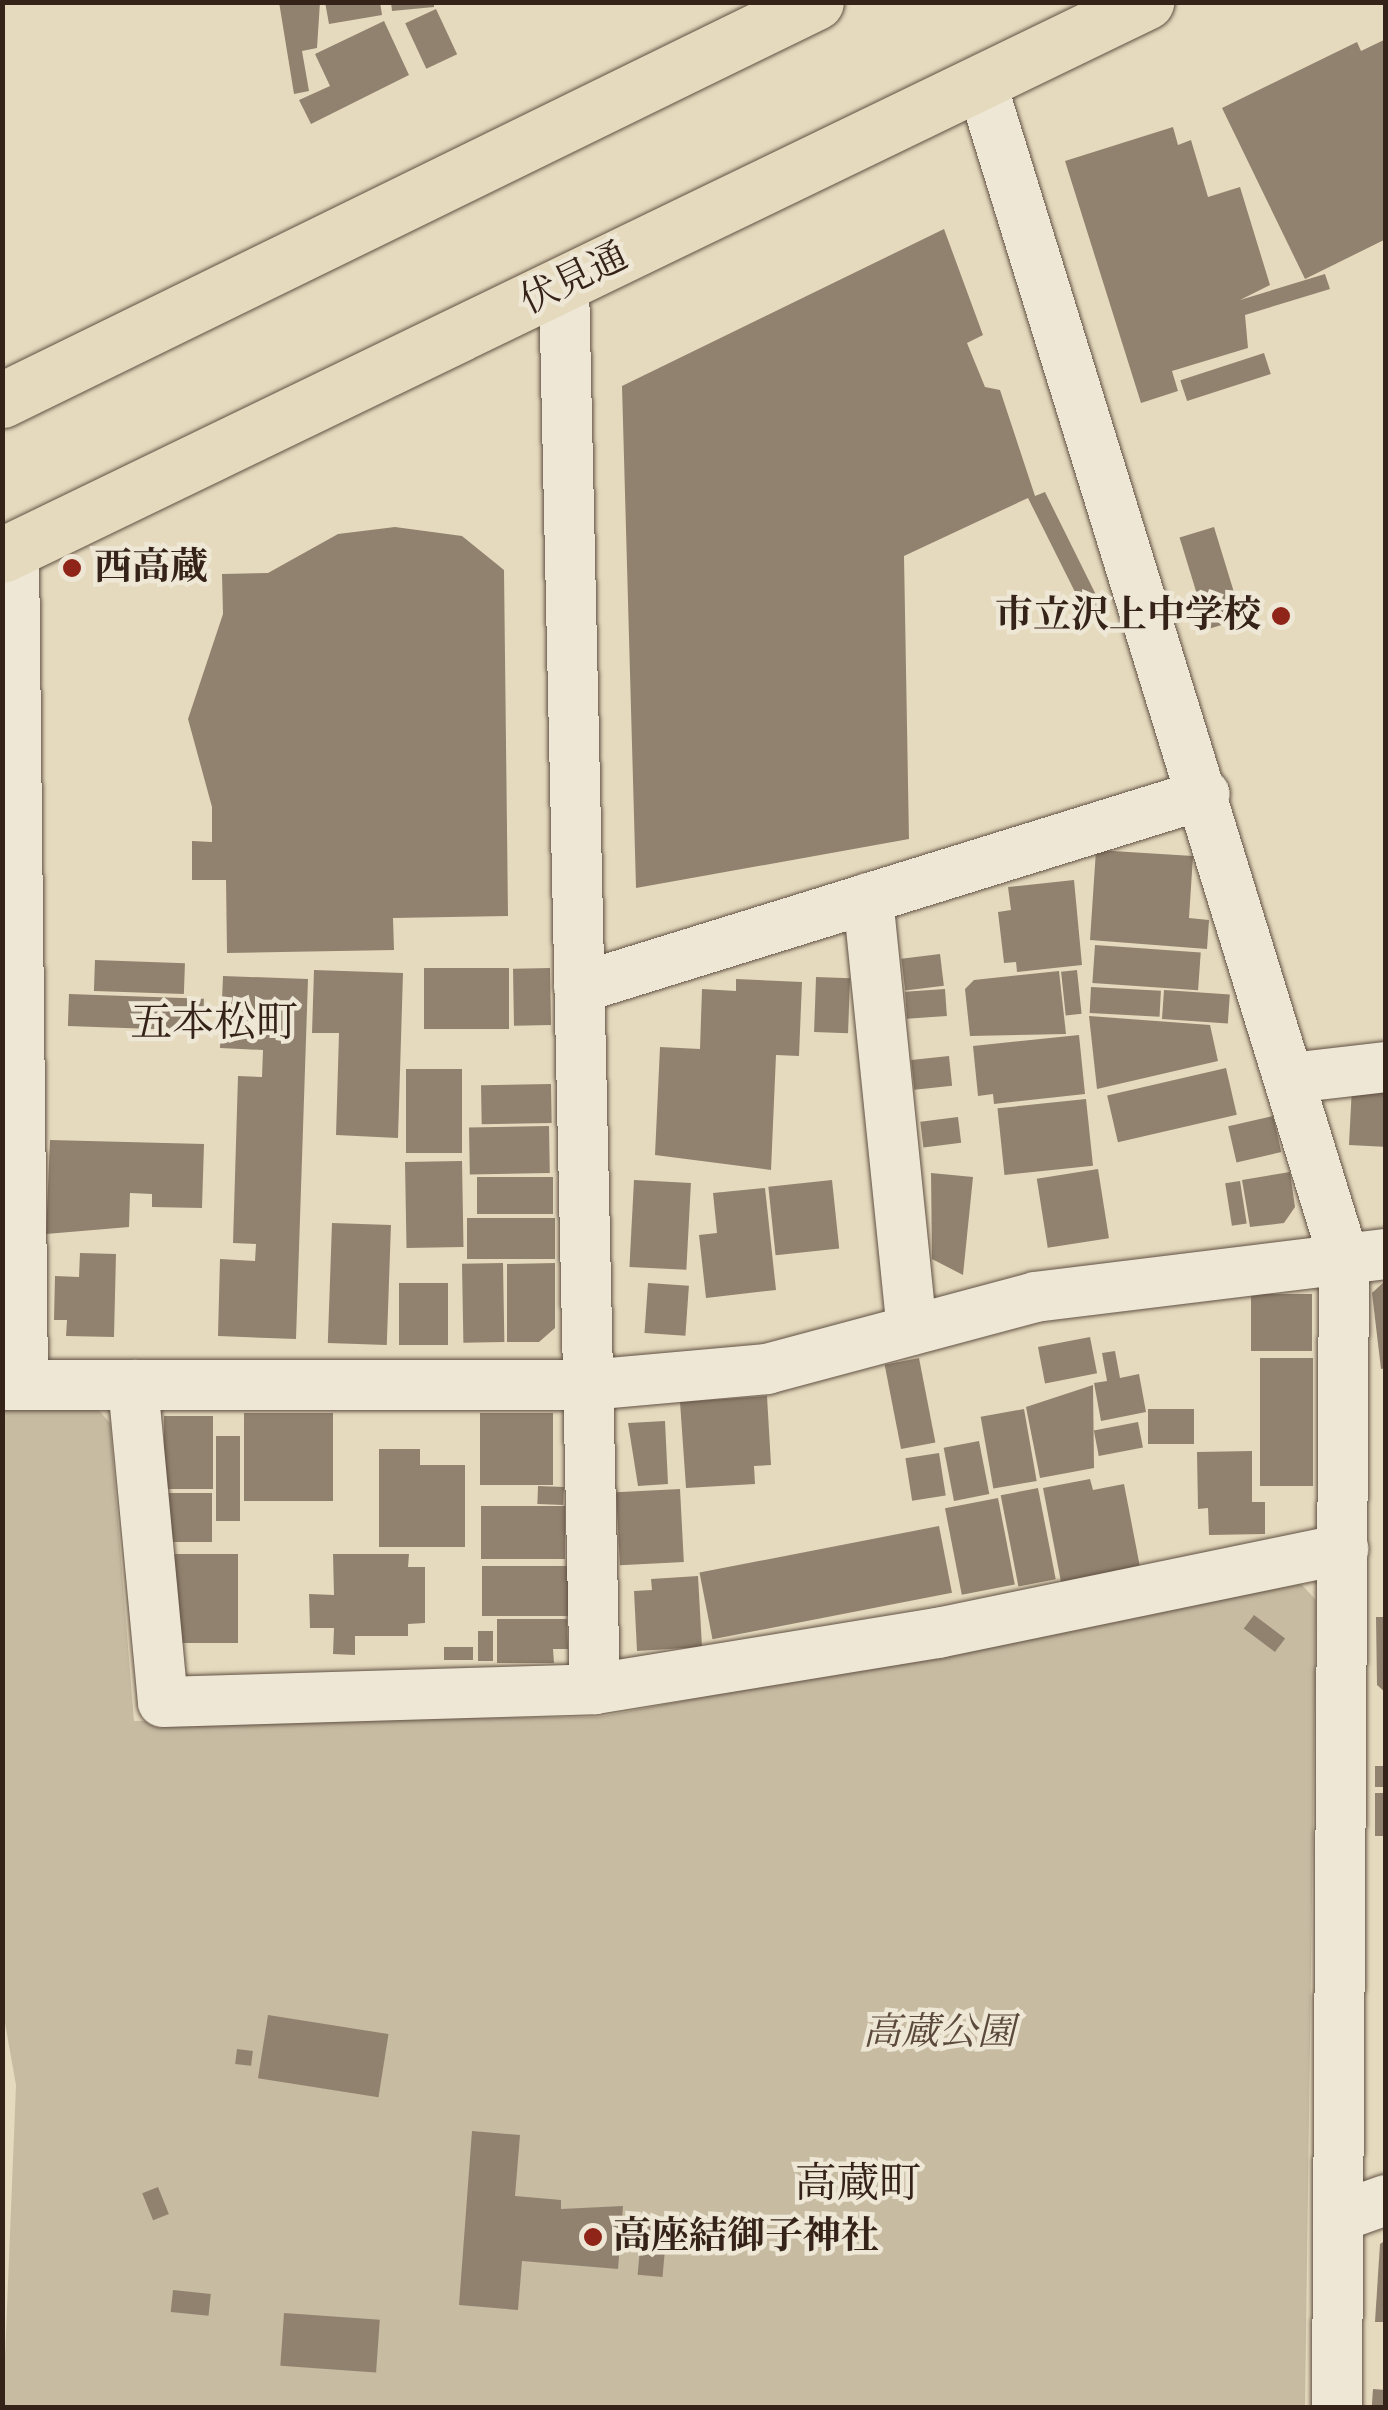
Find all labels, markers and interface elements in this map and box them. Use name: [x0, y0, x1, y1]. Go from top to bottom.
street label: 伏見通: [513, 234, 635, 324]
place label: 西高蔵: [94, 545, 208, 591]
marker: 西高蔵: [59, 555, 85, 581]
place label: 市立沢上中学校: [995, 593, 1261, 639]
marker: 市立沢上中学校: [1270, 605, 1292, 627]
district label: 五本松町: [130, 998, 298, 1048]
park label: 高蔵公園: [863, 2010, 1015, 2056]
district label: 高蔵町: [795, 2159, 921, 2209]
place label: 高座結御子神社: [613, 2214, 879, 2260]
marker: 高座結御子神社: [582, 2226, 604, 2248]

